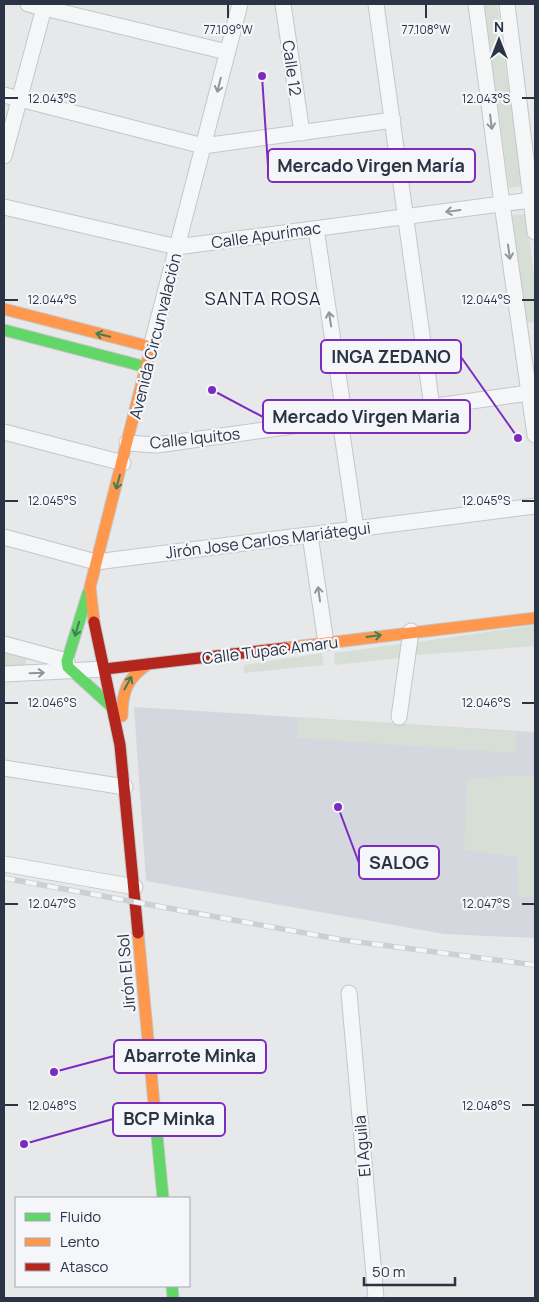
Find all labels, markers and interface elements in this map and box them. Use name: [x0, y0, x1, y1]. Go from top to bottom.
north arrow: [474, 15, 524, 65]
text: N: [494, 17, 504, 36]
text: 77.109°W: [203, 21, 253, 38]
text: 77.108°W: [402, 21, 451, 38]
street label: Calle 12: [277, 39, 307, 97]
one-way arrow: [214, 76, 223, 92]
text: 12.043°S: [28, 90, 76, 107]
text: 12.043°S: [462, 90, 510, 107]
one-way arrow: [486, 113, 496, 129]
callout: Mercado Virgen María: [268, 149, 475, 182]
text: Mercado Virgen María: [277, 153, 465, 177]
one-way arrow: [446, 206, 462, 216]
street label: Calle Apurímac: [210, 216, 322, 254]
one-way arrow: [504, 244, 514, 260]
street label: Avenida Circunvalación: [124, 251, 186, 421]
district label: SANTA ROSA: [204, 286, 322, 310]
text: 12.044°S: [28, 291, 76, 308]
text: 12.044°S: [462, 291, 510, 308]
one-way arrow: [325, 312, 335, 328]
one-way arrow: [96, 330, 112, 339]
callout: INGA ZEDANO: [321, 340, 461, 373]
text: INGA ZEDANO: [331, 344, 451, 368]
callout: Mercado Virgen Maria: [263, 400, 470, 433]
text: Mercado Virgen Maria: [272, 404, 460, 428]
street label: Calle Iquitos: [149, 422, 241, 454]
one-way arrow: [113, 474, 122, 490]
text: 12.045°S: [28, 492, 76, 509]
text: 12.045°S: [462, 492, 510, 509]
street label: Jirón Jose Carlos Mariátegui: [164, 517, 372, 563]
one-way arrow: [314, 587, 324, 603]
one-way arrow: [71, 621, 81, 637]
street label: Calle Tupac Amaru: [201, 631, 339, 669]
one-way arrow: [366, 631, 382, 641]
one-way arrow: [29, 668, 45, 677]
one-way arrow: [123, 676, 133, 691]
text: 12.046°S: [27, 694, 77, 711]
text: 12.046°S: [461, 694, 511, 711]
callout: SALOG: [359, 846, 439, 879]
text: SALOG: [369, 850, 429, 874]
text: 12.047°S: [28, 895, 76, 912]
text: 12.047°S: [462, 895, 510, 912]
street label: Jirón El Sol: [112, 933, 140, 1013]
callout: Abarrote Minka: [114, 1040, 266, 1073]
text: Abarrote Minka: [124, 1043, 256, 1067]
text: 12.048°S: [28, 1097, 76, 1114]
text: 12.048°S: [462, 1097, 510, 1114]
callout: BCP Minka: [113, 1103, 225, 1136]
text: BCP Minka: [123, 1106, 215, 1130]
street label: El Aguila: [348, 1114, 376, 1178]
legend: [15, 1197, 190, 1287]
text: Fluido: [60, 1206, 101, 1227]
text: Lento: [60, 1231, 100, 1252]
scale bar: [364, 1254, 455, 1286]
text: Atasco: [60, 1256, 108, 1277]
text: 50 m: [372, 1261, 406, 1282]

